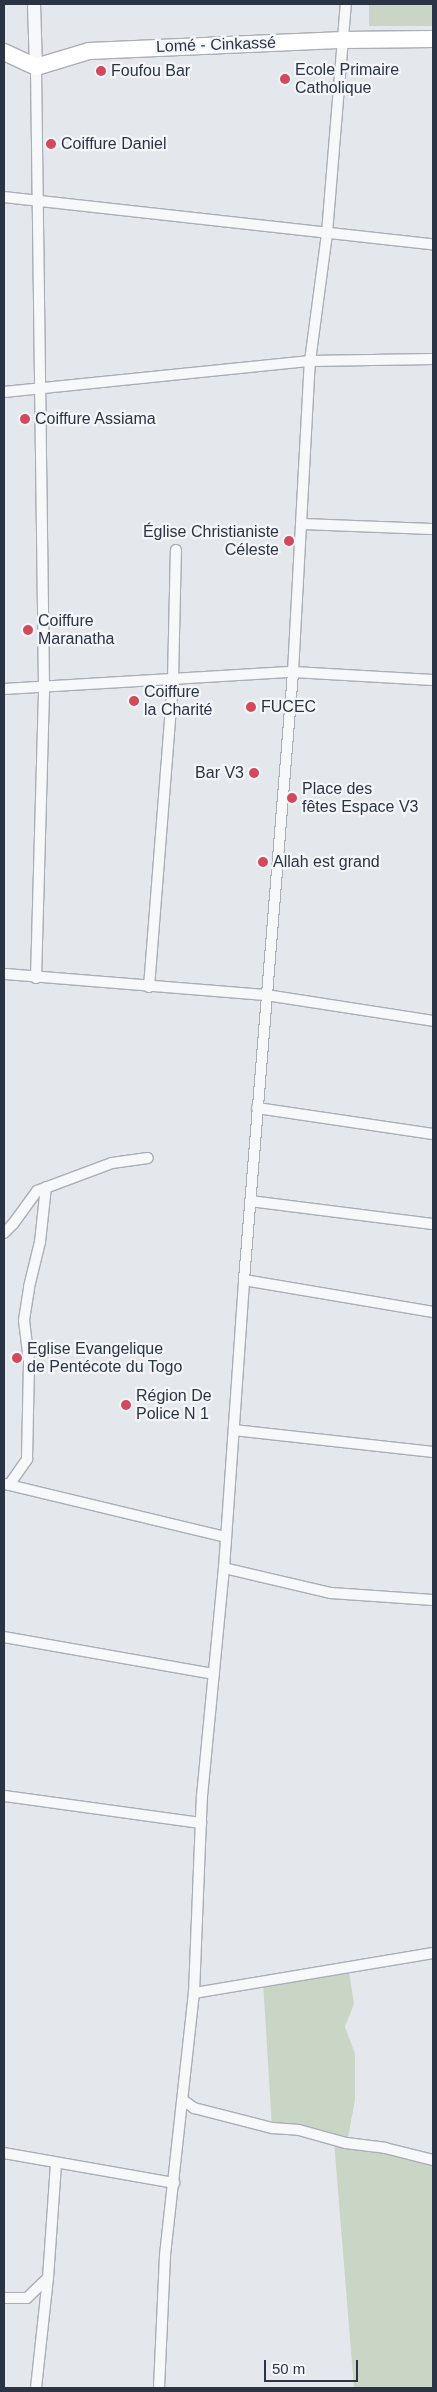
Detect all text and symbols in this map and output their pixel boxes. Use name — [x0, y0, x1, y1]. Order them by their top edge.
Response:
street label: Lomé - Cinkassé — [156, 33, 276, 57]
place label: Ecole Primaire Catholique — [295, 60, 399, 98]
place label: Foufou Bar — [111, 61, 190, 81]
marker: Foufou Bar — [95, 65, 107, 77]
marker: Ecole Primaire Catholique — [279, 73, 291, 85]
place label: Coiffure Daniel — [61, 134, 167, 154]
marker: Coiffure Daniel — [45, 138, 57, 150]
place label: Coiffure Assiama — [35, 409, 157, 429]
marker: Coiffure Assiama — [19, 413, 31, 425]
place label: Église Christianiste Céleste — [143, 522, 279, 560]
marker: Église Christianiste Céleste — [283, 535, 295, 547]
place label: Coiffure Maranatha — [38, 611, 114, 649]
marker: Coiffure Maranatha — [22, 624, 34, 636]
place label: Coiffure la Charité — [144, 682, 212, 720]
marker: Coiffure la Charité — [128, 695, 140, 707]
place label: FUCEC — [261, 697, 316, 717]
marker: FUCEC — [245, 701, 257, 713]
place label: Bar V3 — [195, 763, 244, 783]
marker: Bar V3 — [248, 767, 260, 779]
place label: Place des fêtes Espace V3 — [302, 779, 419, 817]
marker: Place des fêtes Espace V3 — [286, 792, 298, 804]
place label: Allah est grand — [273, 852, 380, 872]
marker: Allah est grand — [257, 856, 269, 868]
place label: Eglise Evangelique de Pentécote du Togo — [27, 1339, 183, 1377]
marker: Eglise Evangelique de Pentécote du Togo — [11, 1352, 23, 1364]
place label: Région De Police N 1 — [136, 1386, 212, 1424]
marker: Région De Police N 1 — [120, 1399, 132, 1411]
scale bar — [267, 2350, 361, 2382]
text: 50 m — [272, 2360, 305, 2377]

